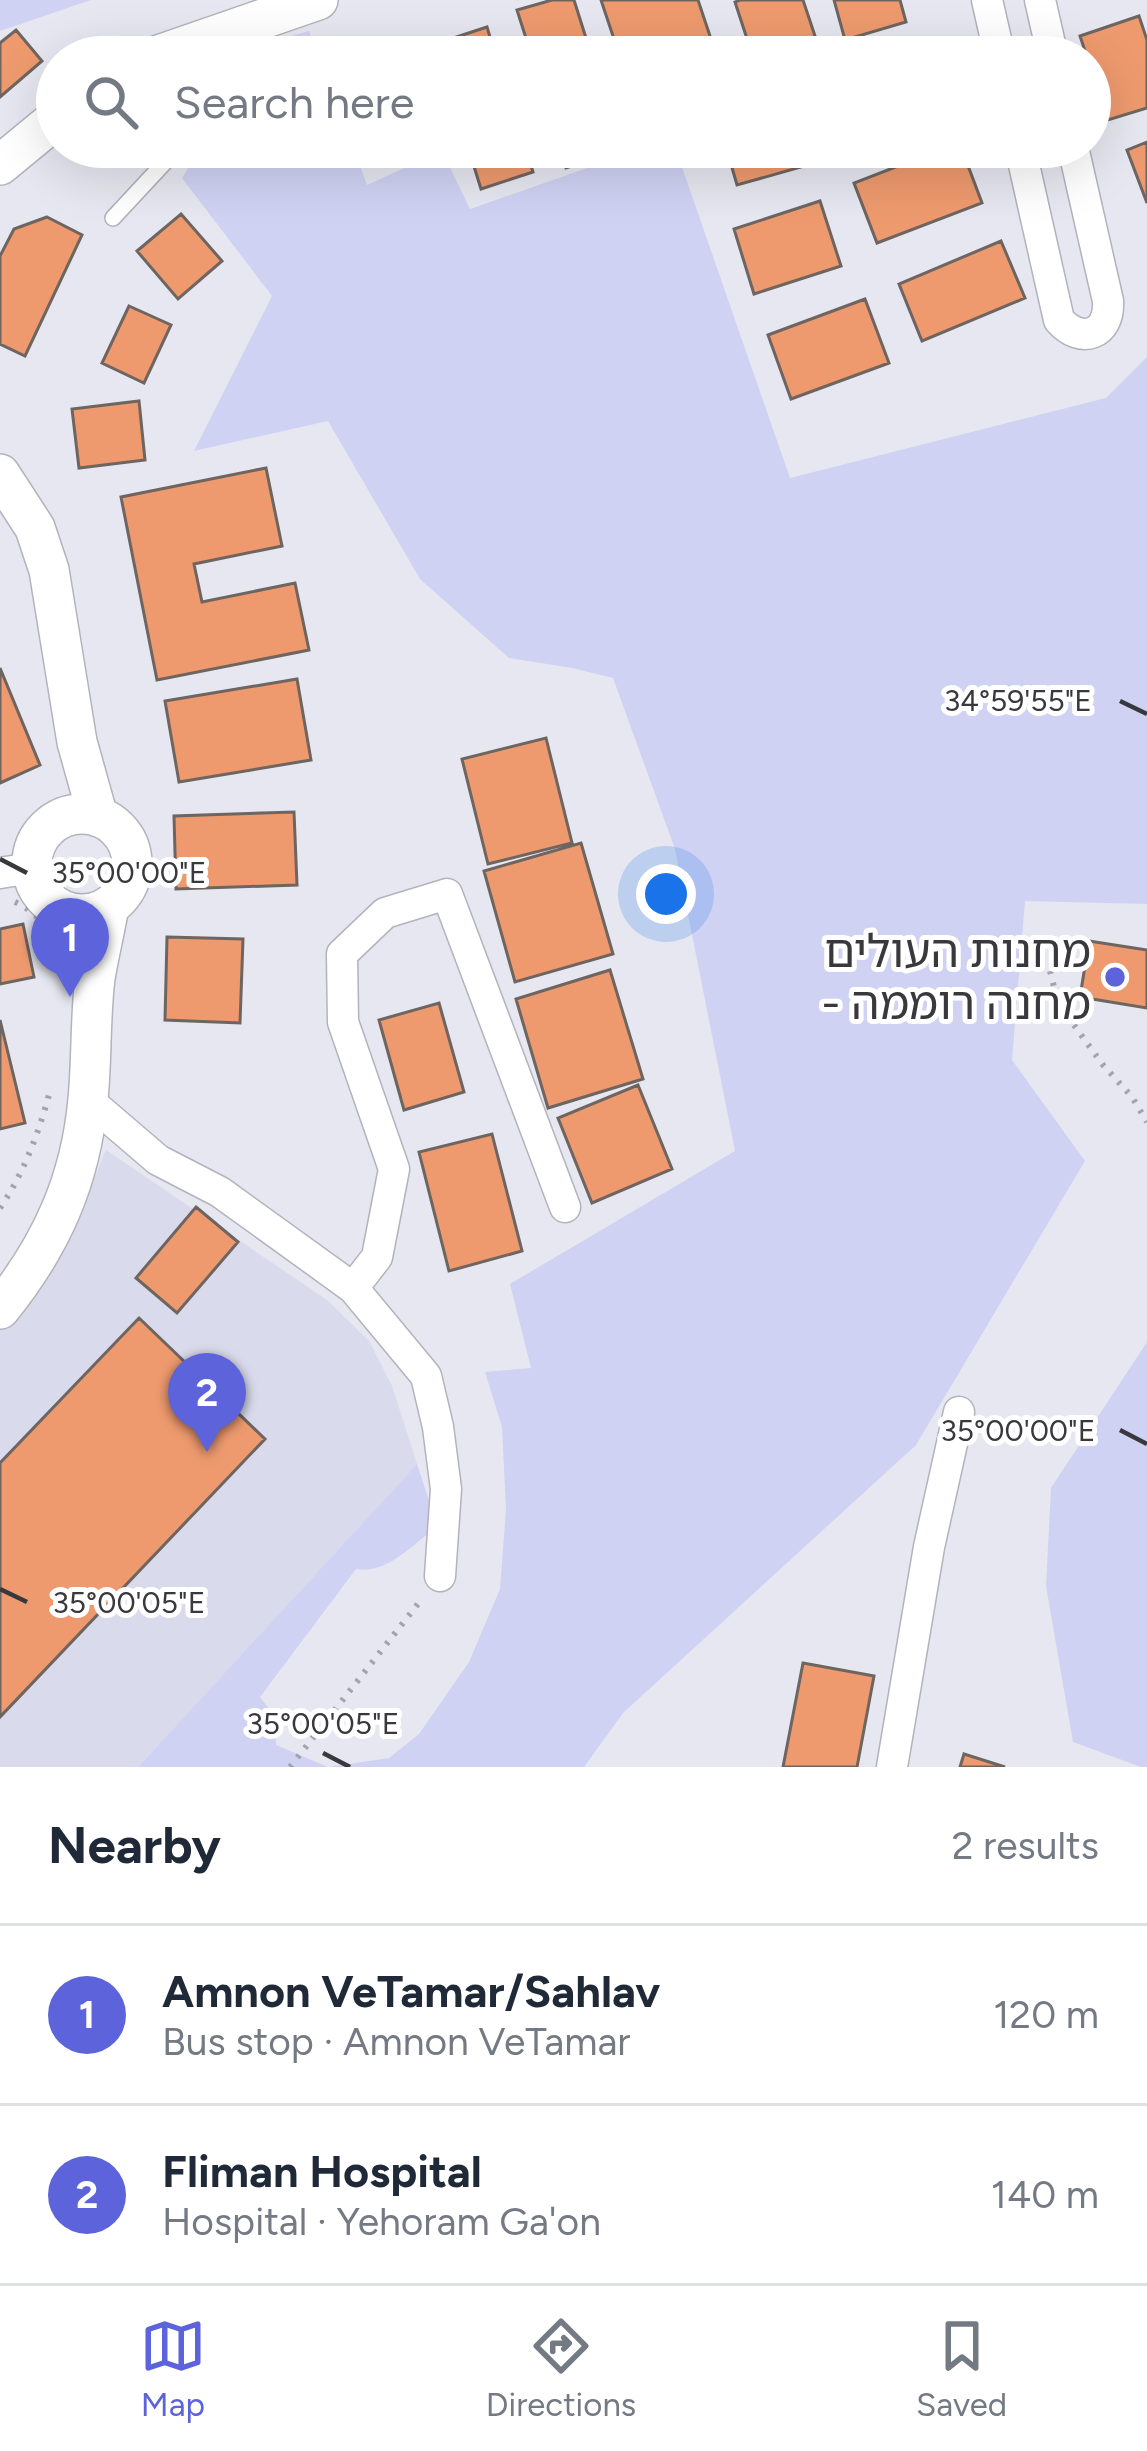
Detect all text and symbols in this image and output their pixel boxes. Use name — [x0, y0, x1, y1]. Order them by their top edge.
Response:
search box — [36, 36, 1111, 168]
icon: search — [78, 69, 144, 135]
text: Search here — [174, 75, 414, 129]
text: 34°59'55"E — [944, 682, 1092, 719]
text: 35°00'00"E — [52, 854, 206, 891]
your location — [636, 864, 696, 924]
pin: 1 — [31, 898, 109, 997]
place label: מחנות העולים - מחנה רוממה — [821, 924, 1091, 1030]
marker: מחנות העולים - מחנה רוממה — [1102, 964, 1128, 990]
pin: 2 — [168, 1353, 246, 1452]
text: 35°00'00"E — [941, 1412, 1095, 1449]
text: 35°00'05"E — [53, 1584, 205, 1621]
text: 35°00'05"E — [247, 1705, 399, 1742]
text: Nearby — [48, 1815, 221, 1876]
text: 2 results — [952, 1822, 1099, 1869]
text: Amnon VeTamar/Sahlav — [162, 1964, 660, 2018]
text: 1 — [79, 1991, 95, 2038]
text: 120 m — [993, 1991, 1099, 2038]
text: Bus stop · Amnon VeTamar — [162, 2018, 630, 2065]
text: Fliman Hospital — [162, 2144, 482, 2198]
text: 2 — [76, 2171, 98, 2218]
text: 140 m — [991, 2171, 1099, 2218]
text: Hospital · Yehoram Ga'on — [162, 2198, 601, 2245]
tab: Map — [140, 2313, 206, 2424]
tab: Directions — [486, 2313, 636, 2424]
tab: Saved — [916, 2313, 1007, 2424]

